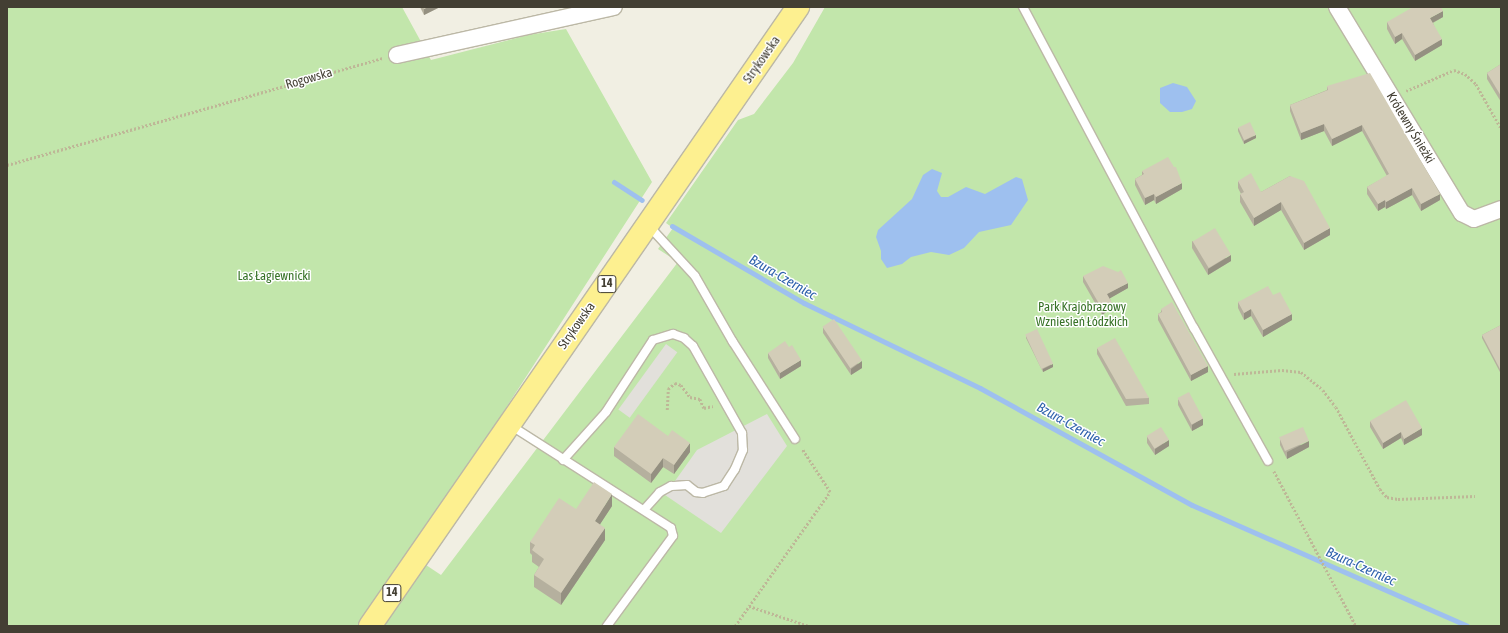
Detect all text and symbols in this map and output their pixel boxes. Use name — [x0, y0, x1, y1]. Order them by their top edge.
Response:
street label: Strykowska — [740, 33, 784, 87]
street label: Rogowska — [284, 65, 334, 93]
street label: Królewny Śnieżki — [1383, 90, 1437, 166]
water label: Bzura-Czerniec — [746, 251, 820, 303]
park label: Las Łagiewnicki — [237, 268, 311, 284]
road number: 14 — [597, 274, 617, 294]
street label: Strykowska — [555, 299, 599, 353]
park label: Park Krajobrazowy Wzniesień Łódzkich — [1036, 300, 1128, 331]
water label: Bzura-Czerniec — [1034, 398, 1108, 450]
water label: Bzura-Czerniec — [1323, 543, 1399, 589]
road number: 14 — [382, 583, 402, 603]

